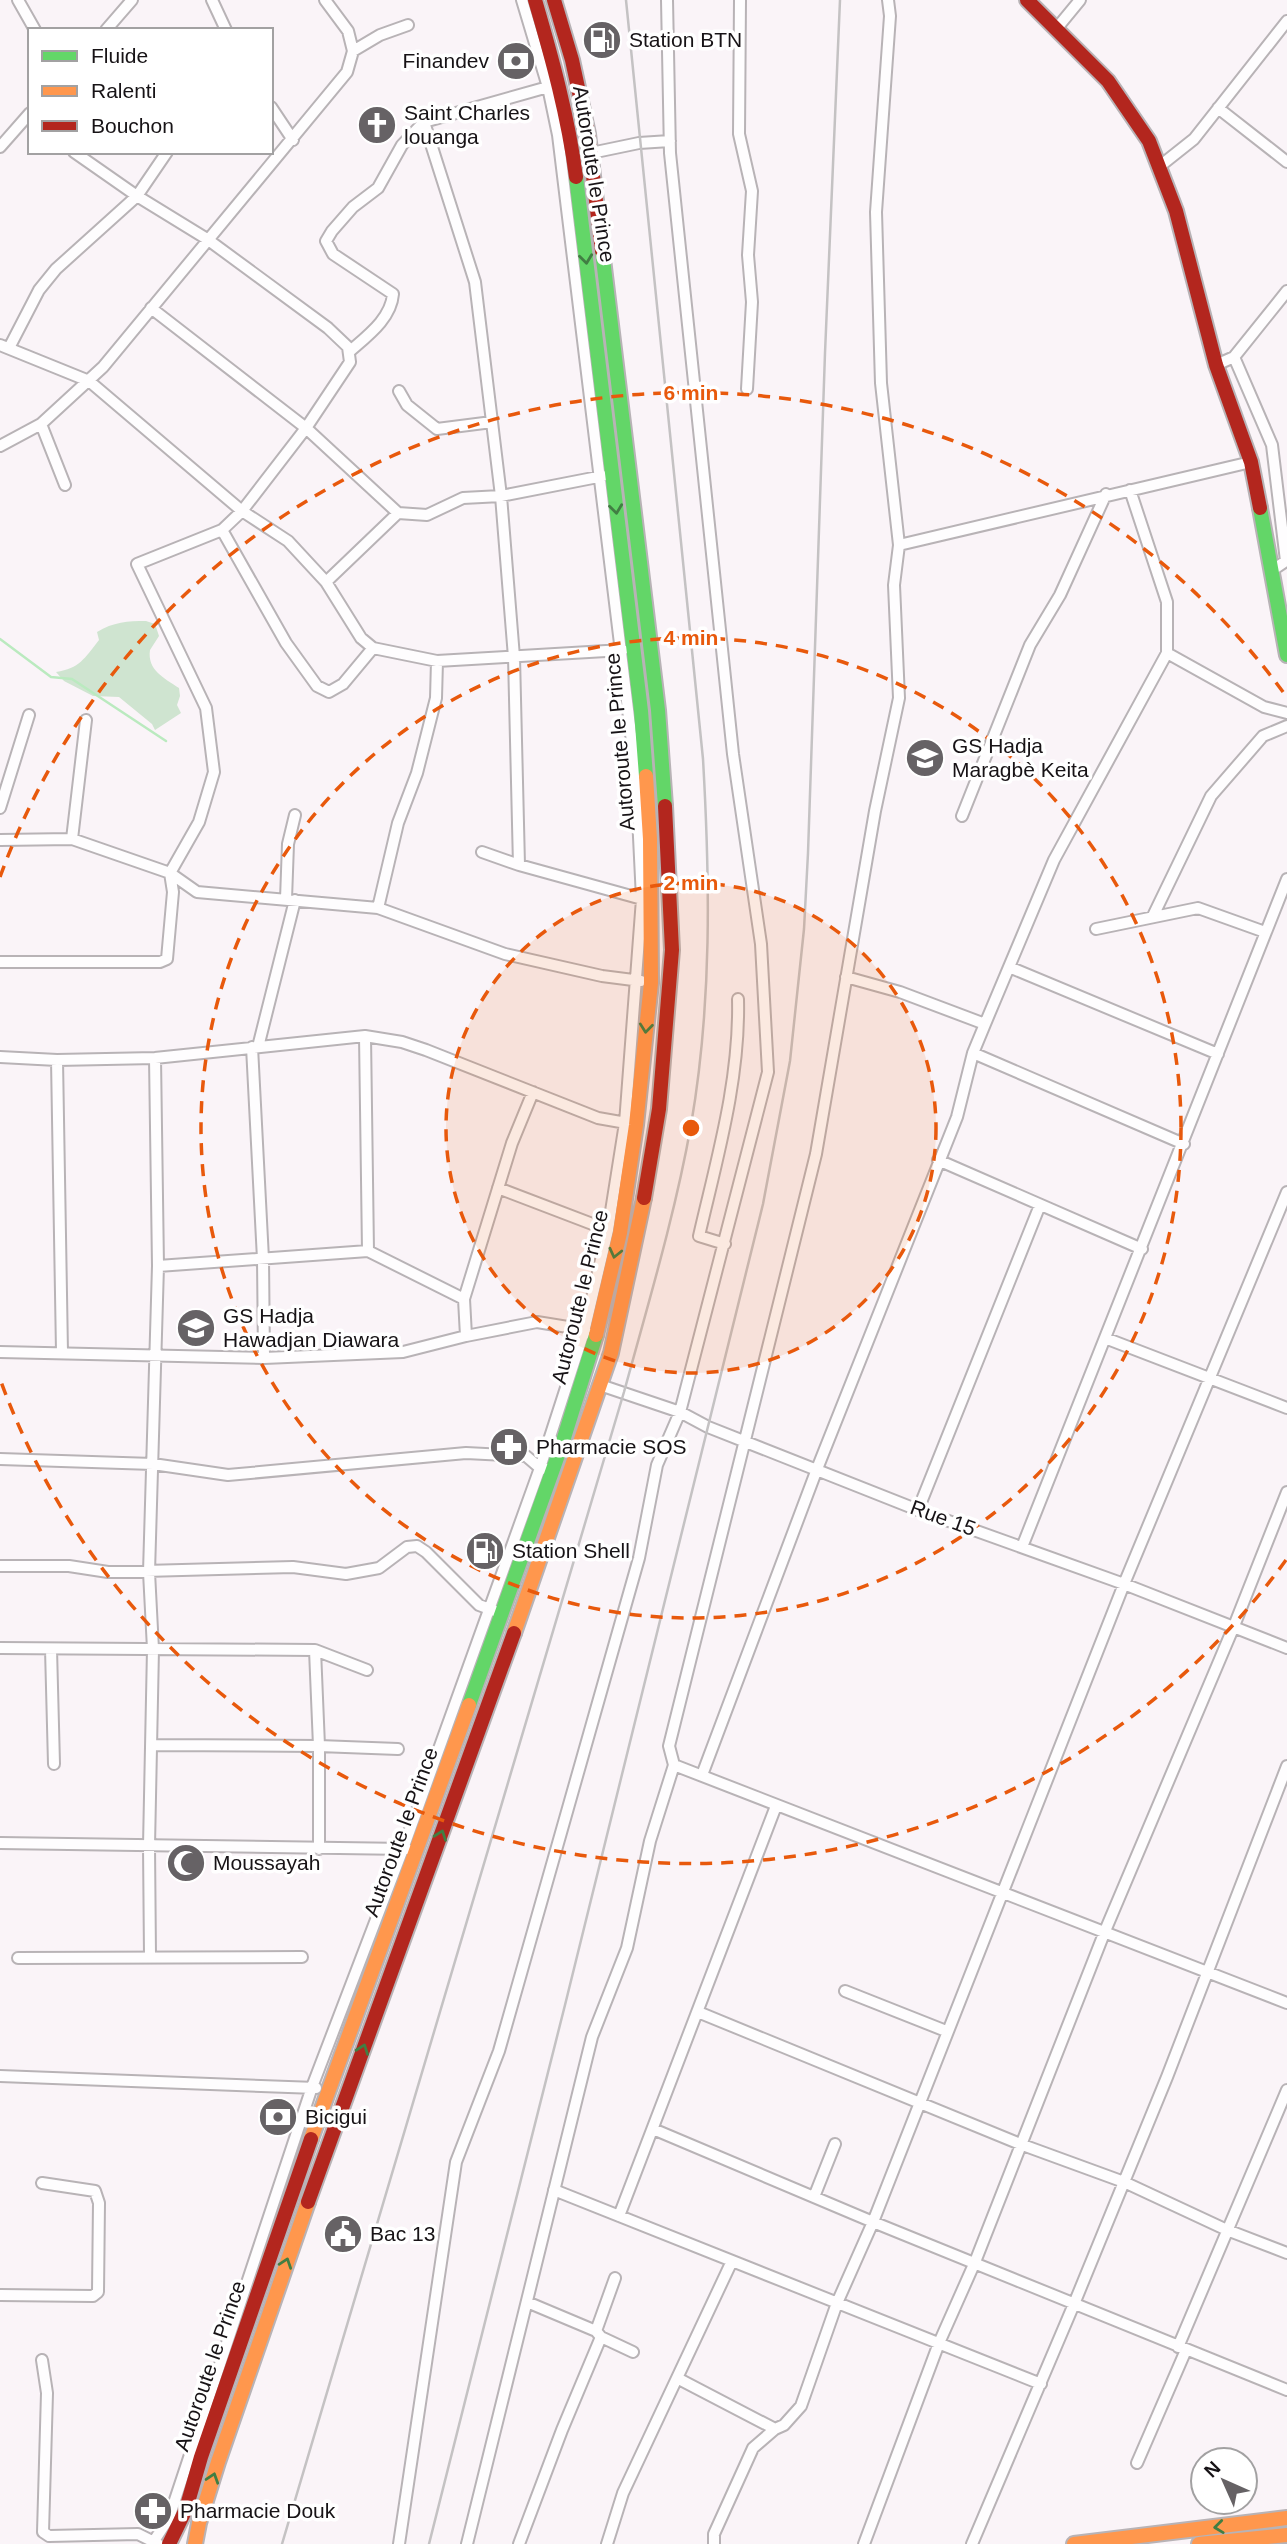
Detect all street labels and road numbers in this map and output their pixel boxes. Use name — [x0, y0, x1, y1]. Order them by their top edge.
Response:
street label: Autoroute le Prince — [569, 84, 620, 264]
street label: Autoroute le Prince — [600, 652, 639, 832]
street label: Autoroute le Prince — [547, 1207, 612, 1386]
street label: Rue 15 — [907, 1495, 979, 1540]
street label: Autoroute le Prince — [359, 1744, 442, 1920]
street label: Autoroute le Prince — [170, 2278, 249, 2454]

